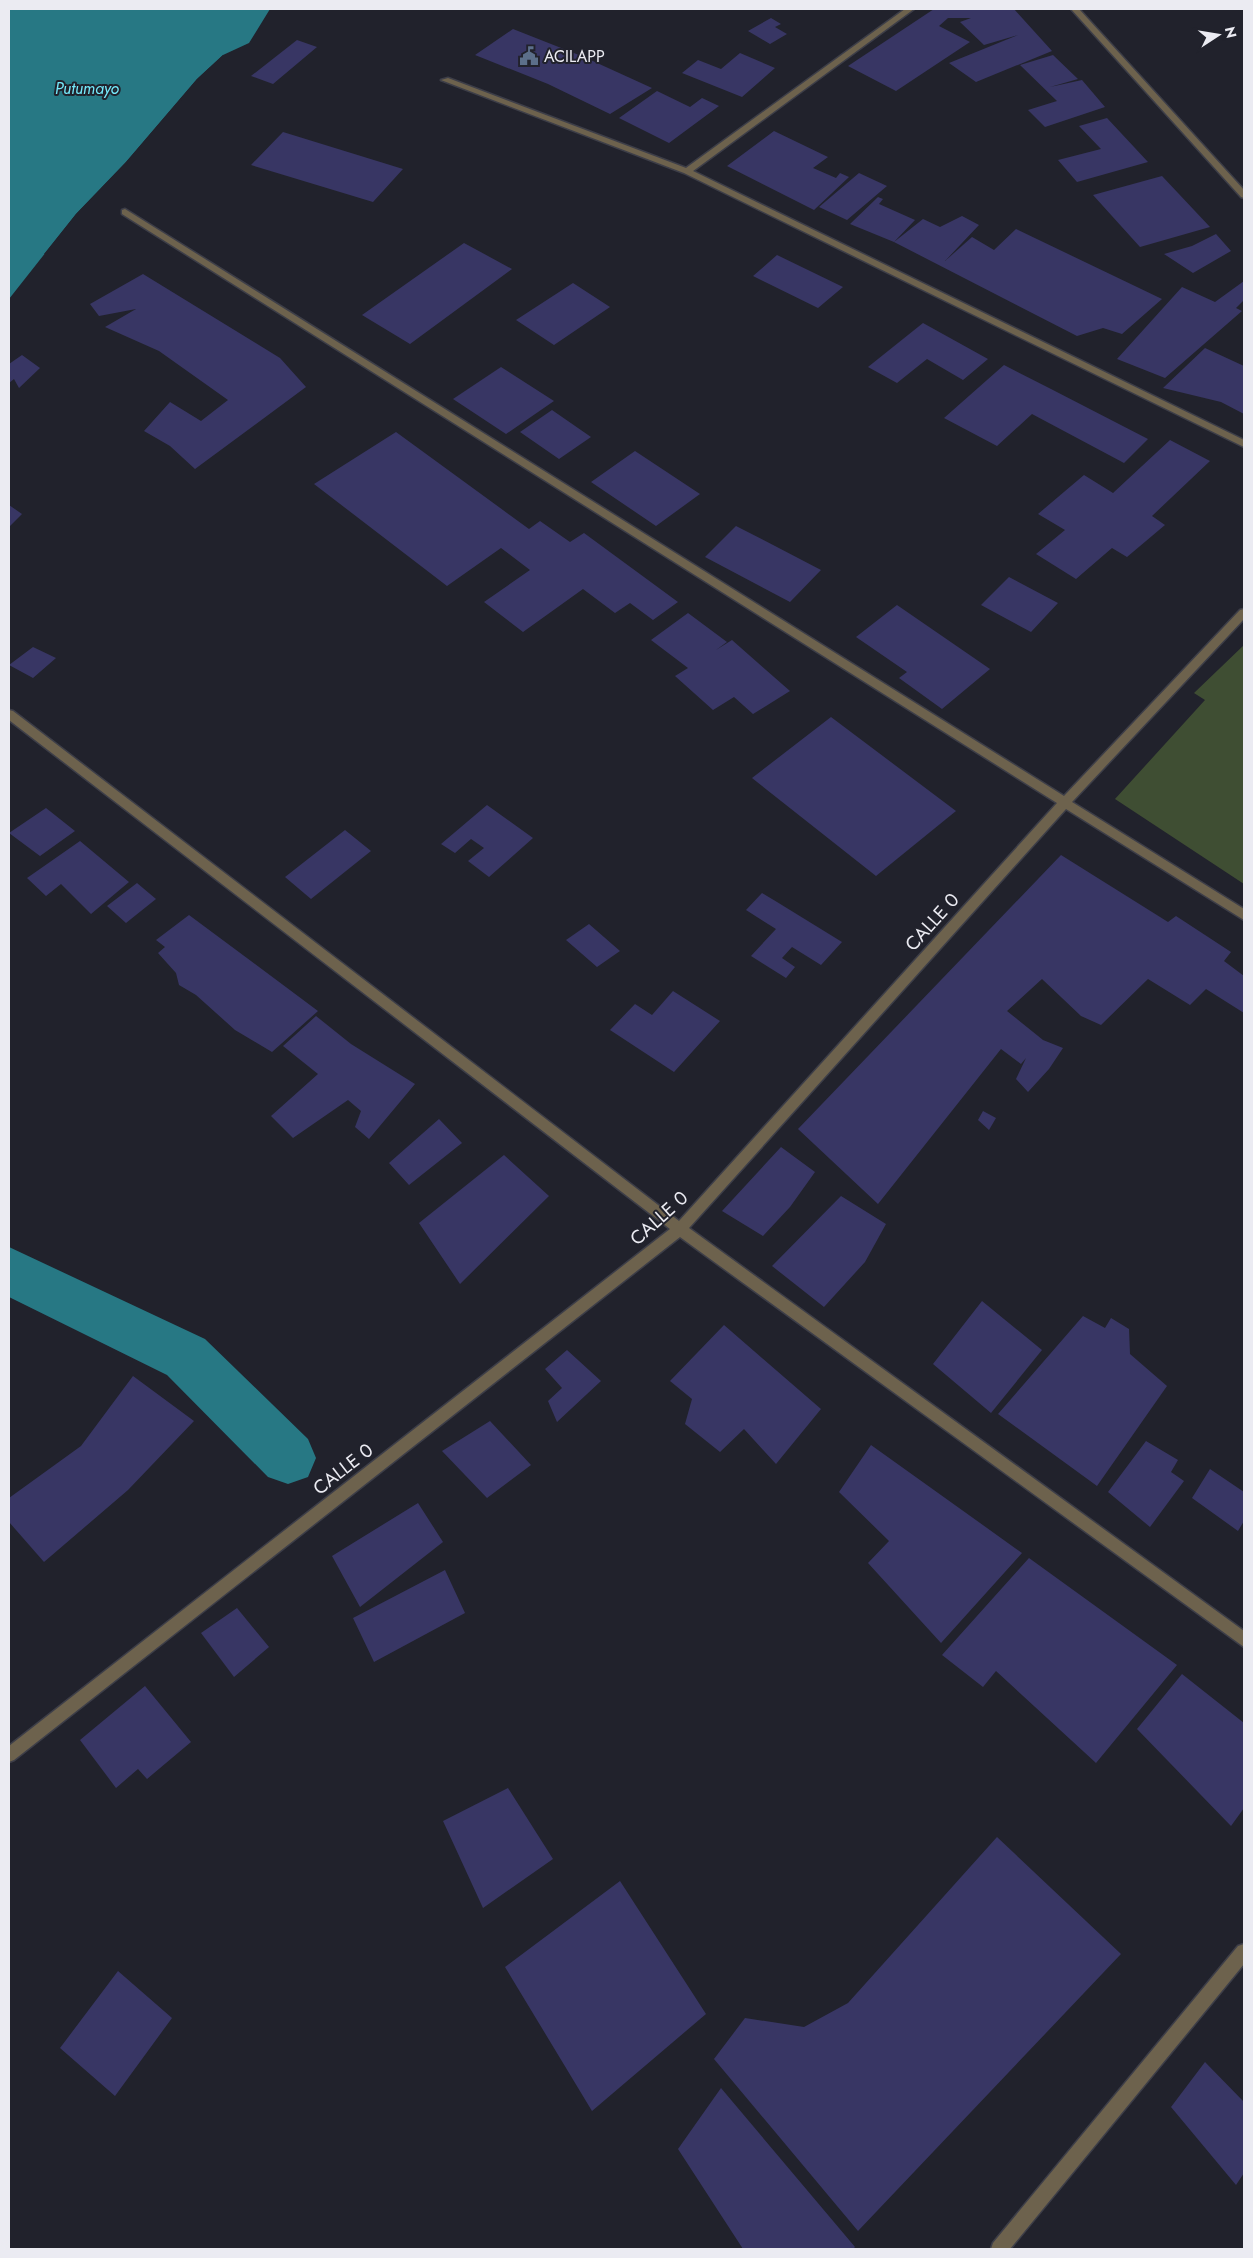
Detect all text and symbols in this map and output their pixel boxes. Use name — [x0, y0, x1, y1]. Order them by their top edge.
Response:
north arrow — [1193, 10, 1243, 60]
text: N — [1220, 25, 1242, 40]
public building icon: ACILAPP — [518, 45, 540, 67]
place label: ACILAPP — [544, 45, 605, 68]
water label: Putumayo — [55, 77, 120, 100]
street label: CALLE 0 — [899, 887, 965, 957]
street label: CALLE 0 — [624, 1185, 694, 1251]
street label: CALLE 0 — [307, 1437, 379, 1501]

